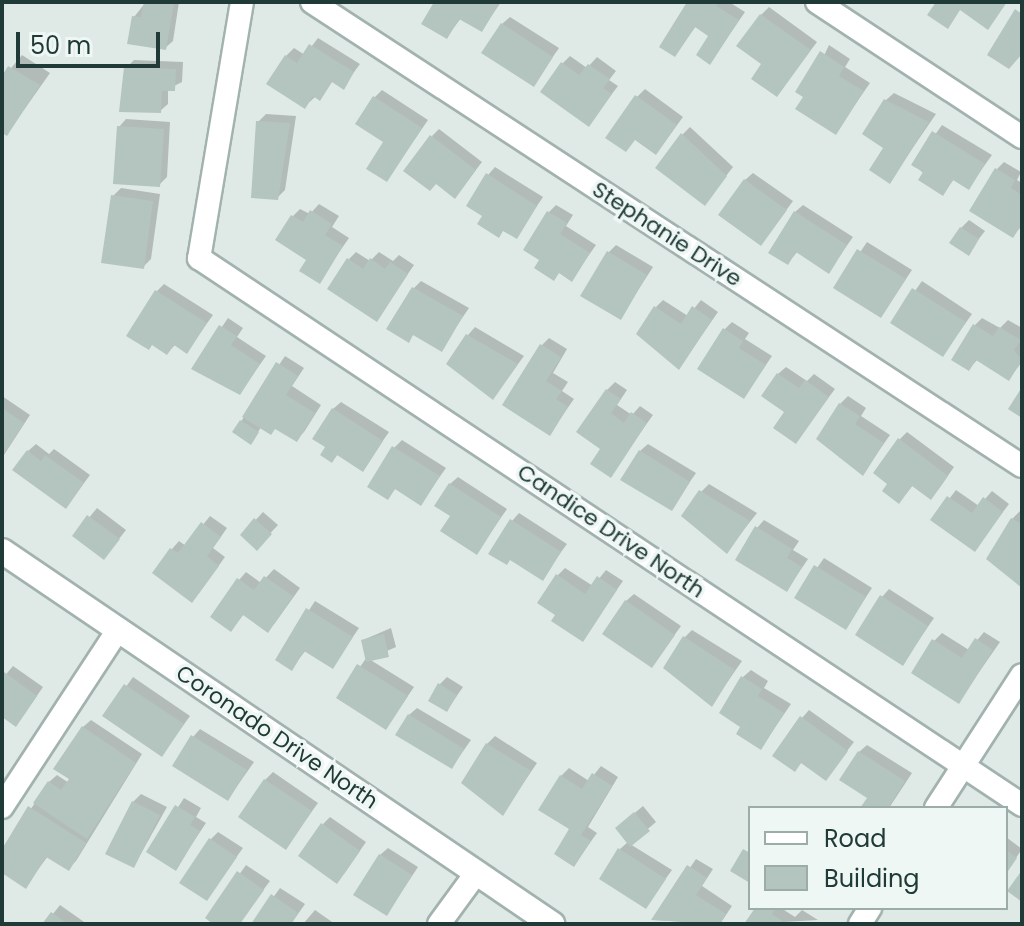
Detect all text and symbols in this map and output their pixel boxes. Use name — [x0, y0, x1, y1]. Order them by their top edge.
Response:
scale bar — [20, 16, 164, 66]
text: 50 m — [30, 29, 91, 62]
street label: Stephanie Drive — [587, 176, 747, 292]
street label: Candice Drive North — [512, 459, 710, 603]
street label: Coronado Drive North — [171, 660, 383, 814]
legend — [748, 806, 1008, 910]
text: Road — [824, 822, 886, 855]
text: Building — [824, 862, 920, 895]

